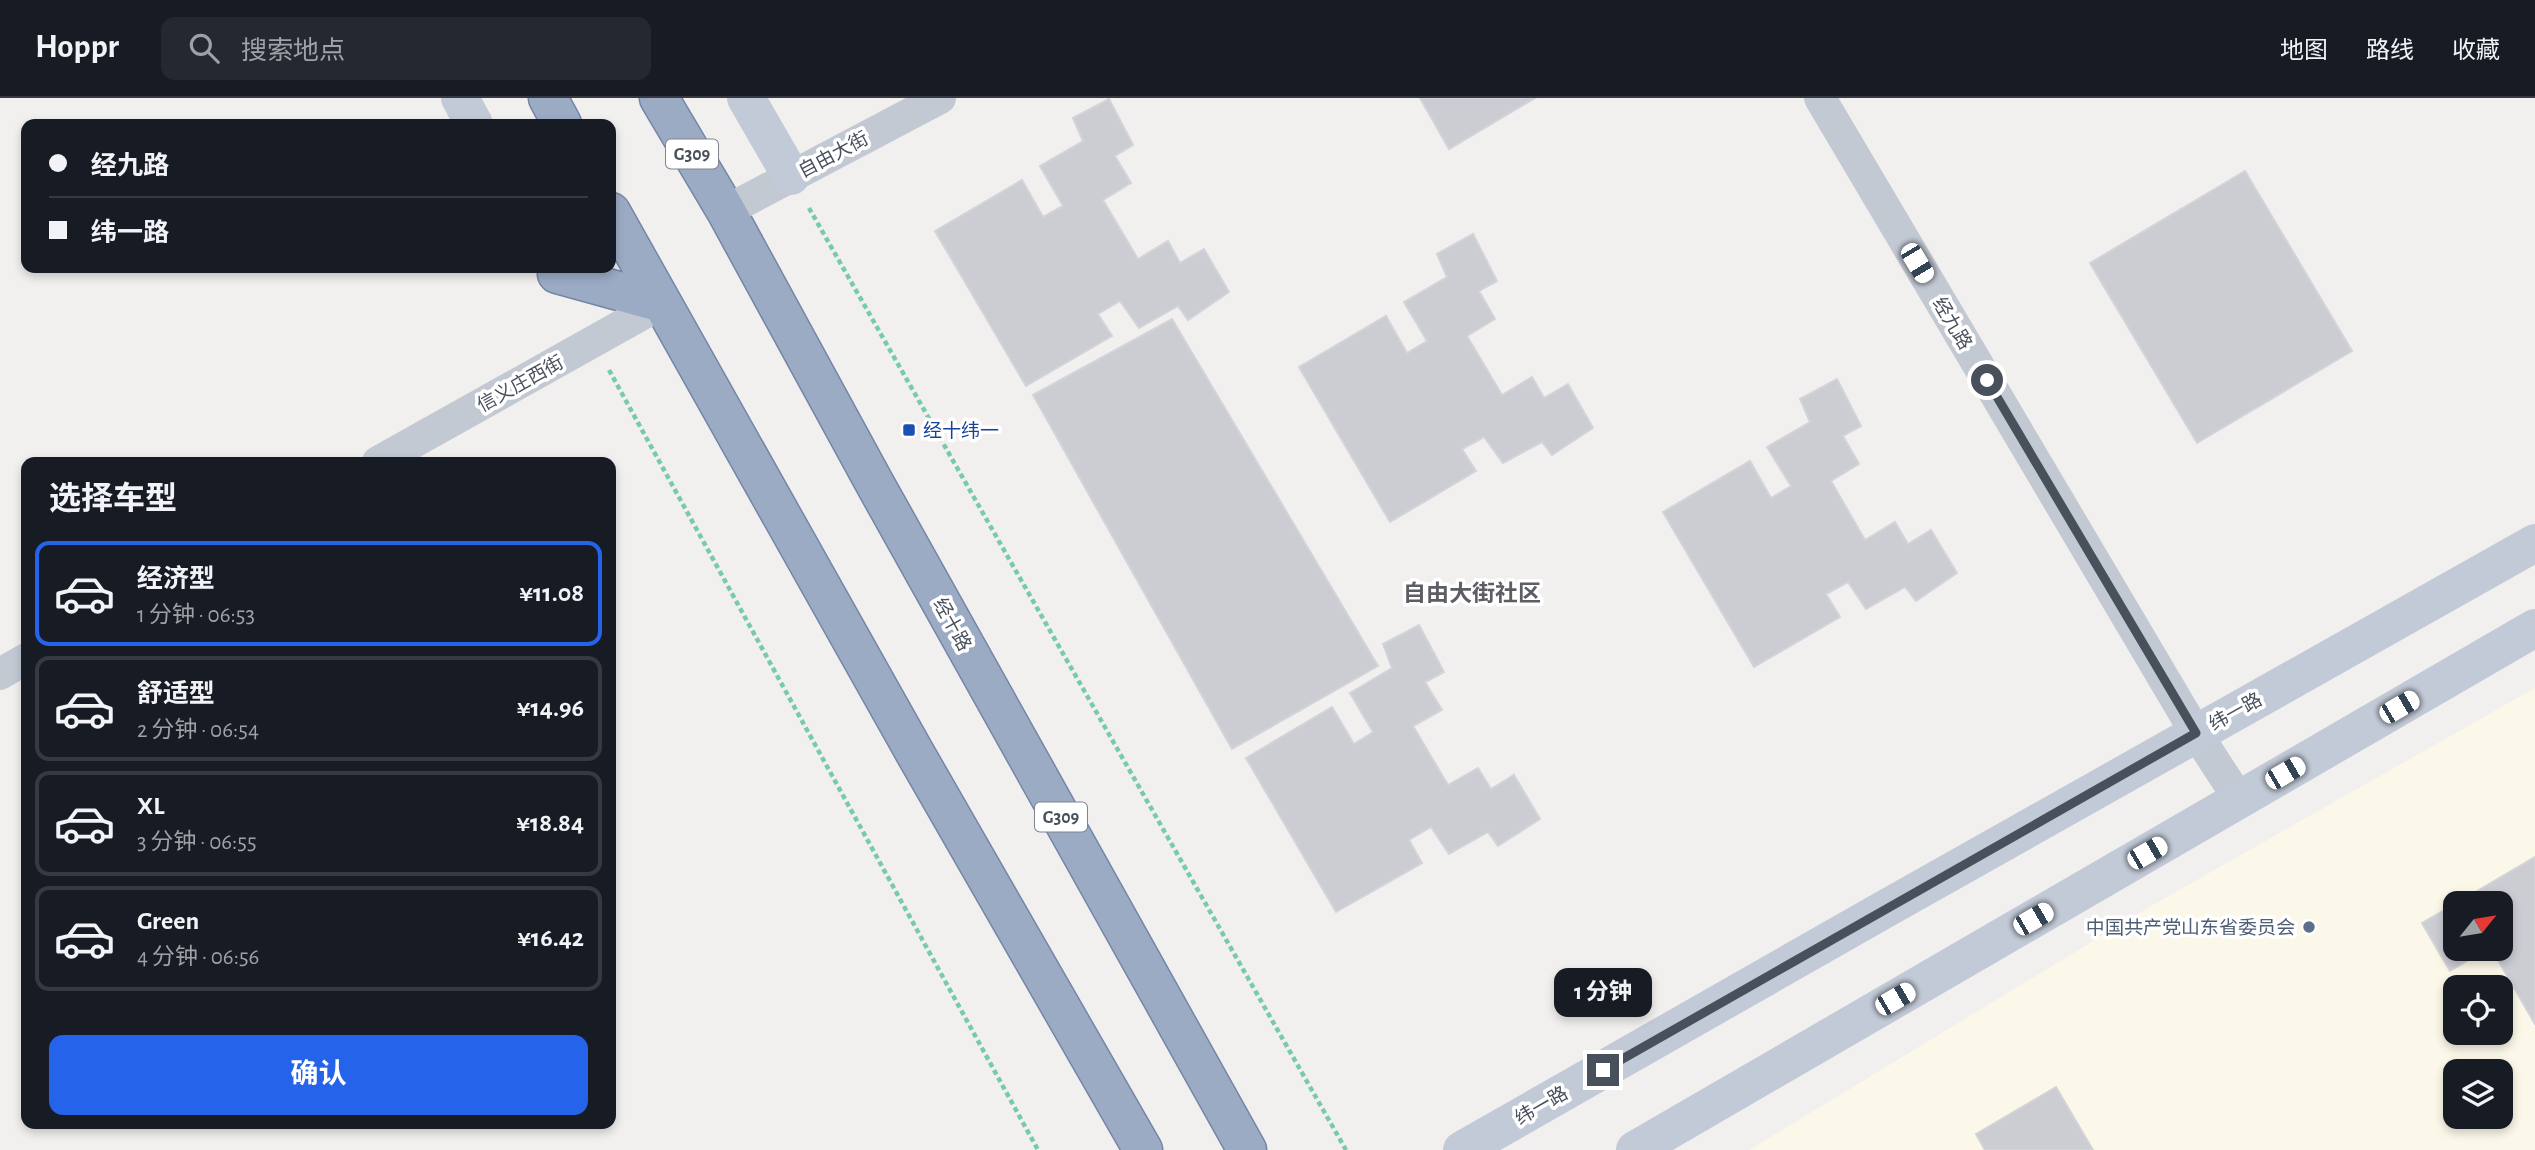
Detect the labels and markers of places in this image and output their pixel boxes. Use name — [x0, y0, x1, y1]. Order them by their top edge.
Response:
place label: 经十纬一 — [923, 420, 999, 441]
marker: 经十纬一 — [901, 422, 917, 438]
place label: 中国共产党山东省委员会 — [2086, 917, 2295, 938]
marker: 中国共产党山东省委员会 — [2301, 919, 2317, 935]

